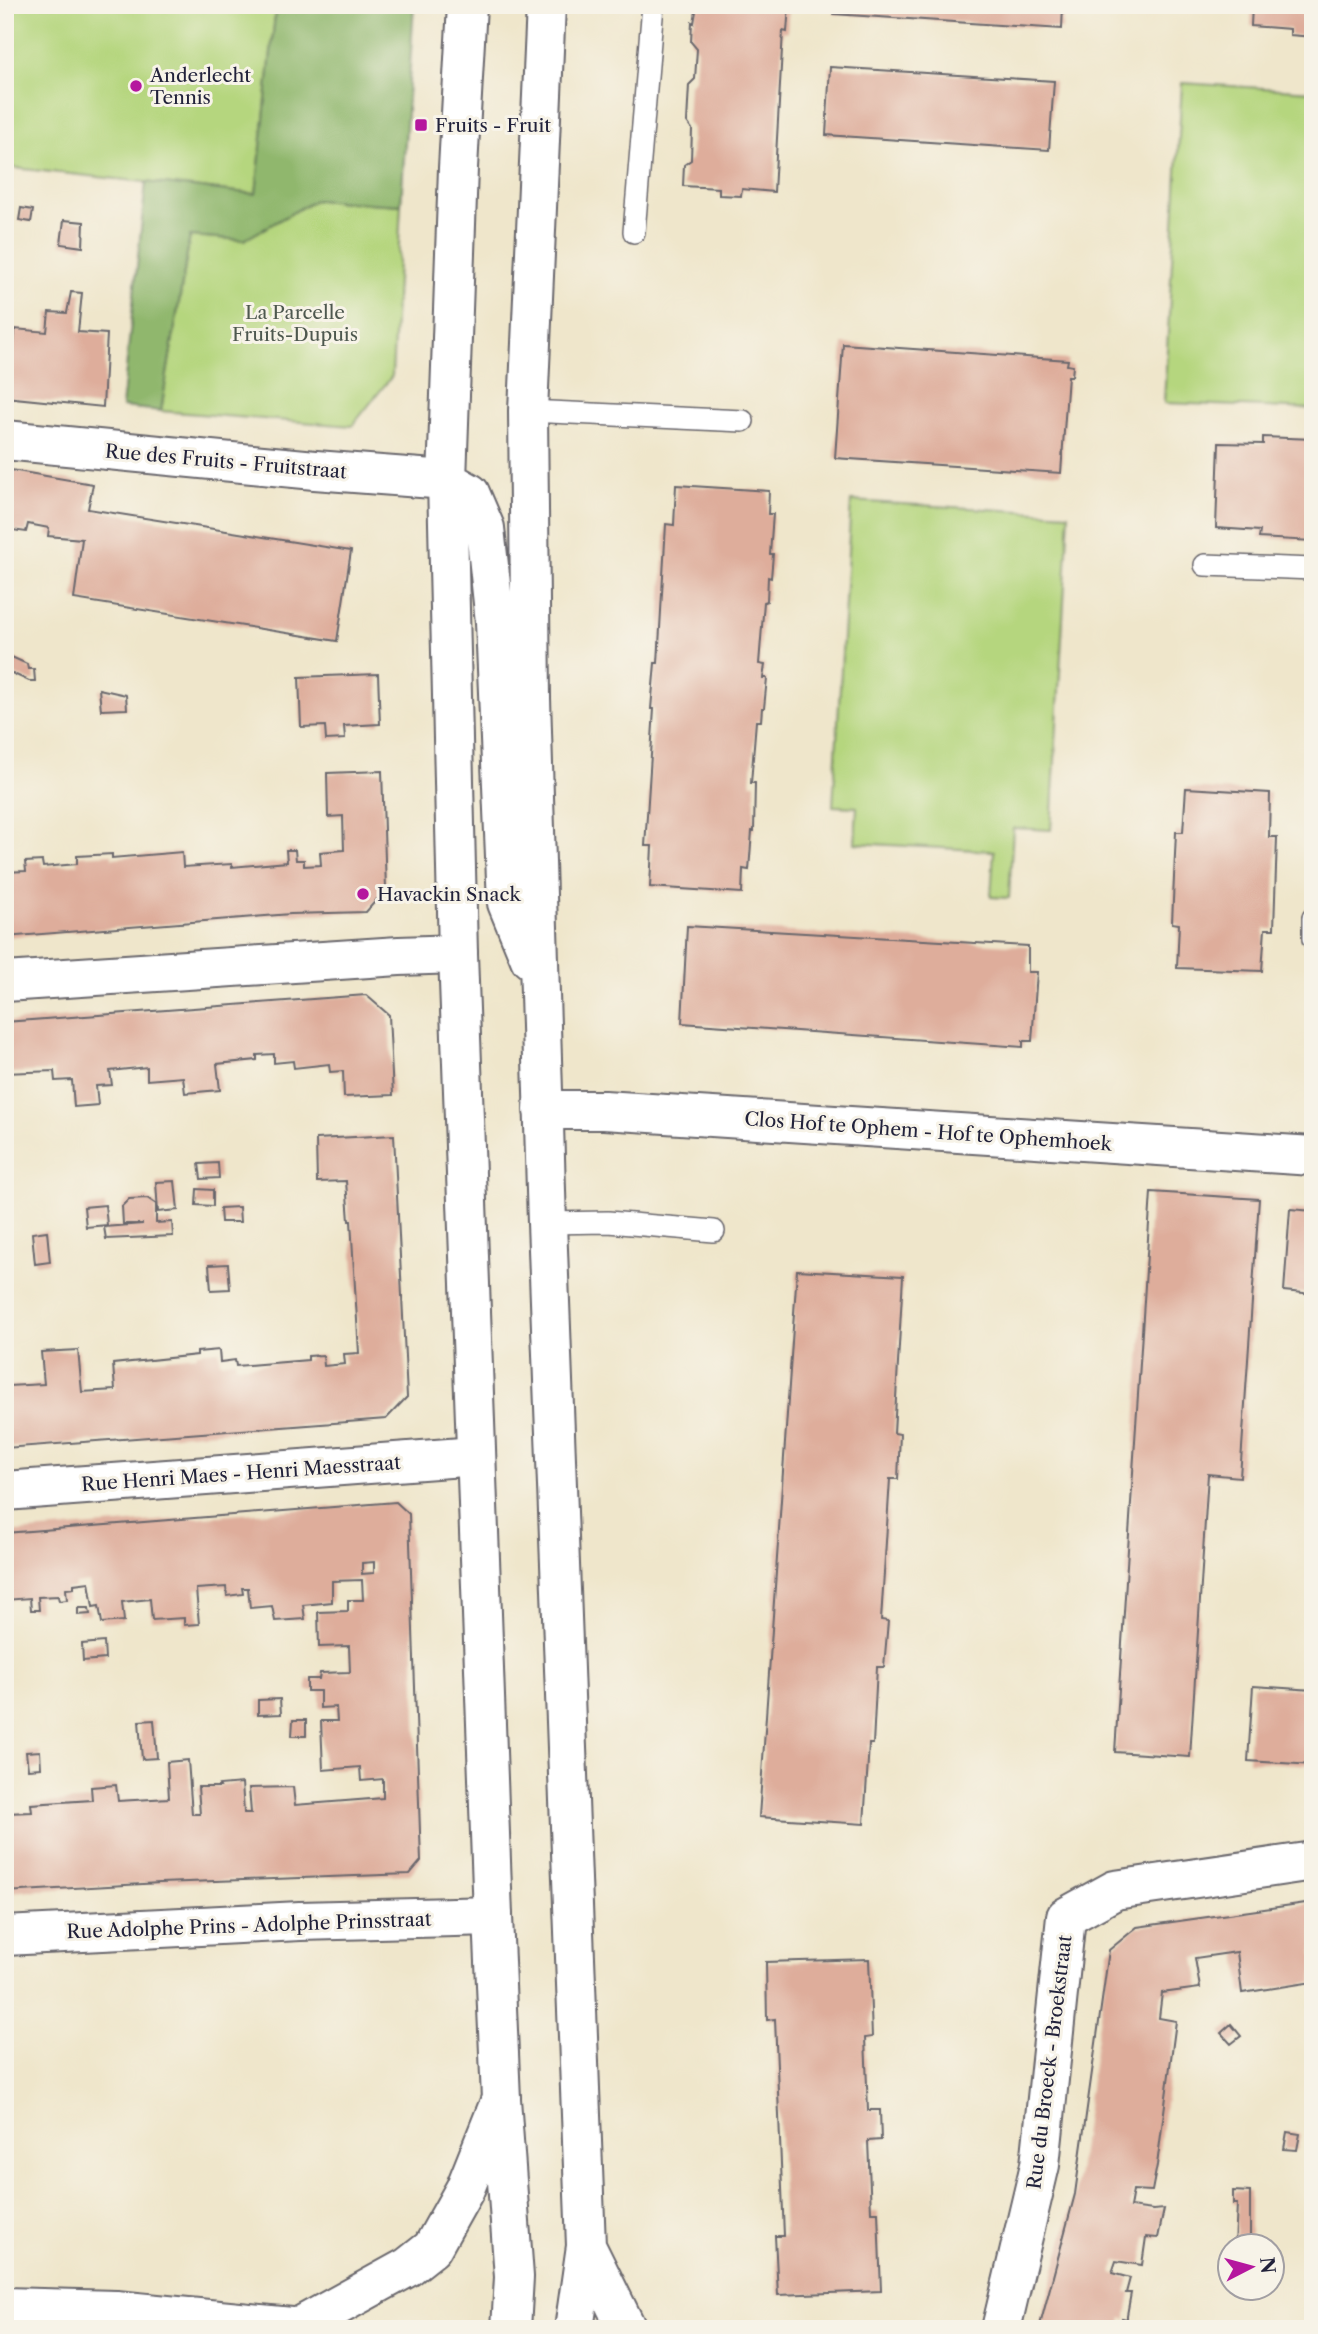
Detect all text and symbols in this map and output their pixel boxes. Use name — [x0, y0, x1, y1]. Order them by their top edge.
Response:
place label: Anderlecht Tennis — [149, 64, 251, 109]
marker: Anderlecht Tennis — [128, 78, 144, 94]
place label: Fruits - Fruit — [435, 114, 551, 137]
marker: Fruits - Fruit — [413, 117, 429, 133]
park label: La Parcelle Fruits-Dupuis — [232, 301, 358, 346]
street label: Rue des Fruits - Fruitstraat — [104, 439, 348, 484]
place label: Havackin Snack — [377, 883, 521, 906]
marker: Havackin Snack — [355, 886, 371, 902]
street label: Clos Hof te Ophem - Hof te Ophemhoek — [744, 1107, 1113, 1156]
street label: Rue Henri Maes - Henri Maesstraat — [81, 1451, 402, 1496]
street label: Rue Adolphe Prins - Adolphe Prinsstraat — [66, 1908, 432, 1943]
street label: Rue du Broeck - Broekstraat — [1022, 1933, 1077, 2191]
north arrow — [1216, 2232, 1286, 2302]
text: N — [1255, 2256, 1280, 2275]

